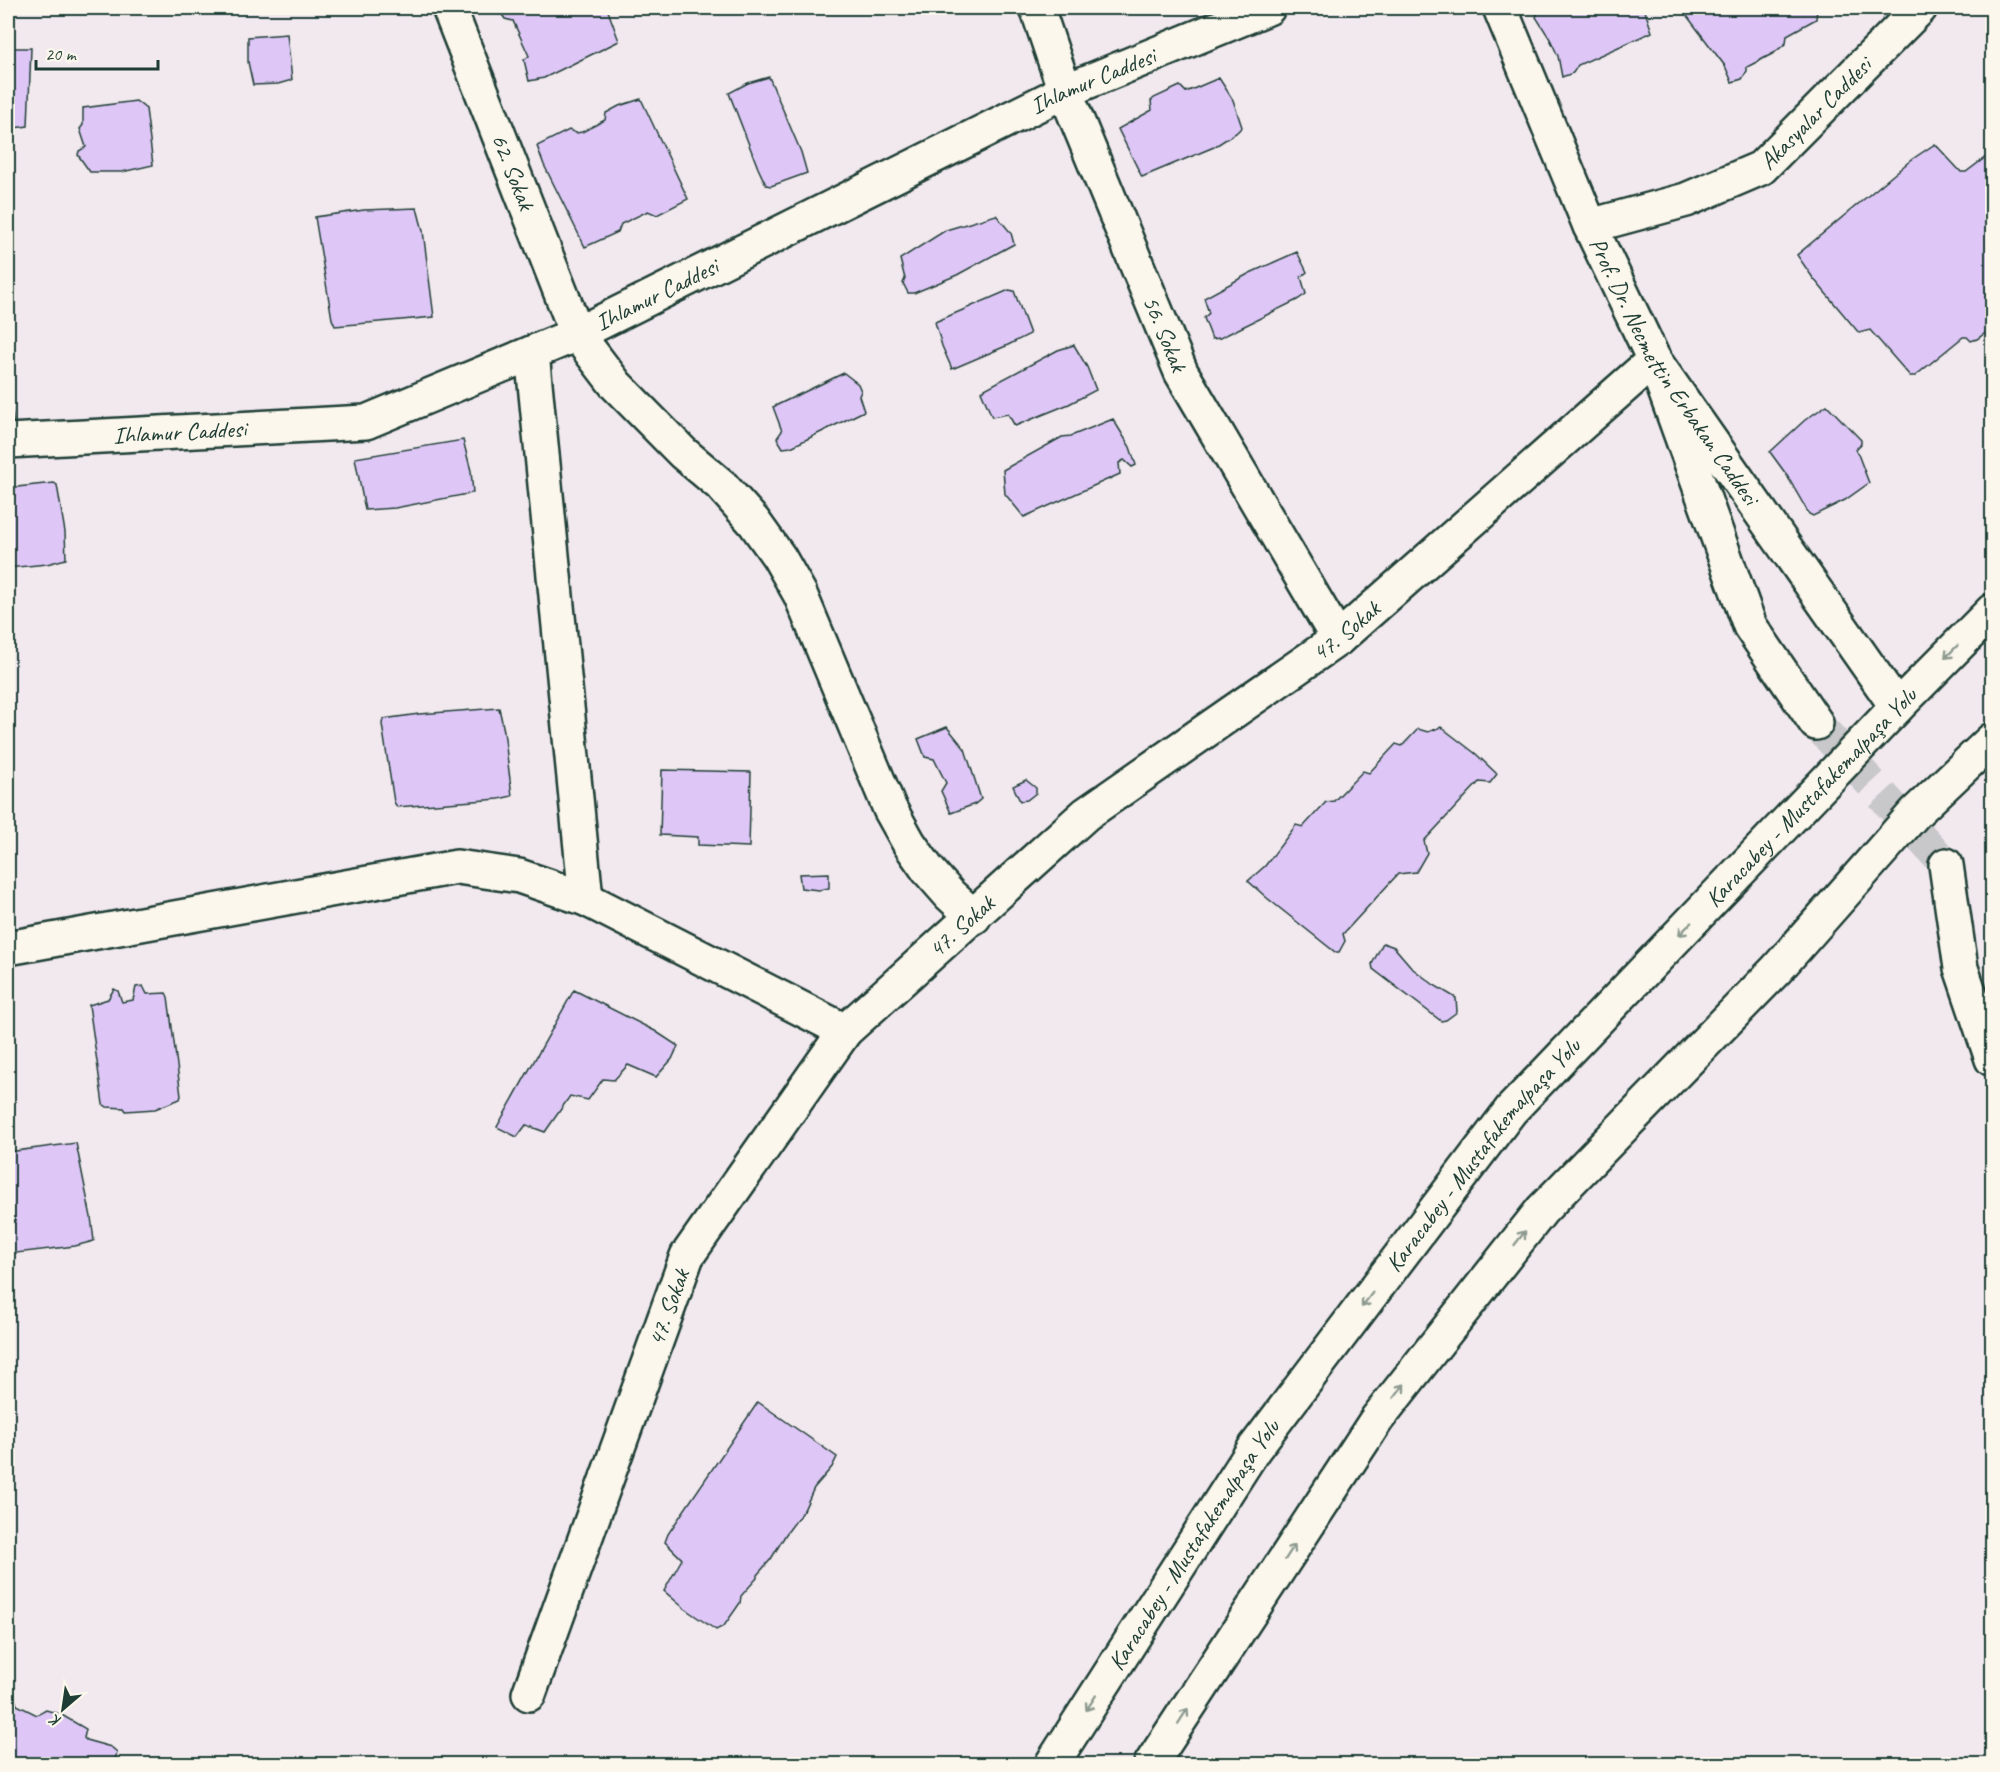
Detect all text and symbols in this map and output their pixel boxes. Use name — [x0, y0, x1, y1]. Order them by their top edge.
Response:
scale bar — [36, 33, 158, 71]
street label: Ihlamur Caddesi — [1025, 40, 1162, 121]
text: 20 m — [45, 43, 78, 65]
street label: Akasyalar Caddesi — [1753, 48, 1880, 176]
street label: 62. Sokak — [485, 129, 543, 216]
street label: Prof. Dr. Necmettin Erbakan Caddesi — [1583, 233, 1767, 513]
street label: Ihlamur Caddesi — [590, 250, 725, 338]
street label: 56. Sokak — [1136, 291, 1195, 378]
street label: Ihlamur Caddesi — [112, 413, 250, 450]
street label: 47. Sokak — [1306, 593, 1388, 667]
one-way arrow — [1944, 645, 1959, 660]
street label: Karacabey - Mustafakemalpaşa Yolu — [1699, 679, 1925, 913]
street label: 47. Sokak — [922, 887, 1002, 964]
one-way arrow — [1677, 921, 1692, 936]
street label: Karacabey - Mustafakemalpaşa Yolu — [1379, 1030, 1588, 1278]
one-way arrow — [1513, 1230, 1526, 1246]
street label: 47. Sokak — [641, 1263, 697, 1350]
one-way arrow — [1361, 1291, 1374, 1307]
one-way arrow — [1393, 1383, 1406, 1399]
street label: Karacabey - Mustafakemalpaşa Yolu — [1101, 1412, 1287, 1676]
one-way arrow — [1284, 1544, 1296, 1561]
north arrow — [33, 1679, 93, 1739]
one-way arrow — [1085, 1694, 1097, 1711]
one-way arrow — [1177, 1707, 1190, 1724]
text: K — [44, 1709, 65, 1732]

